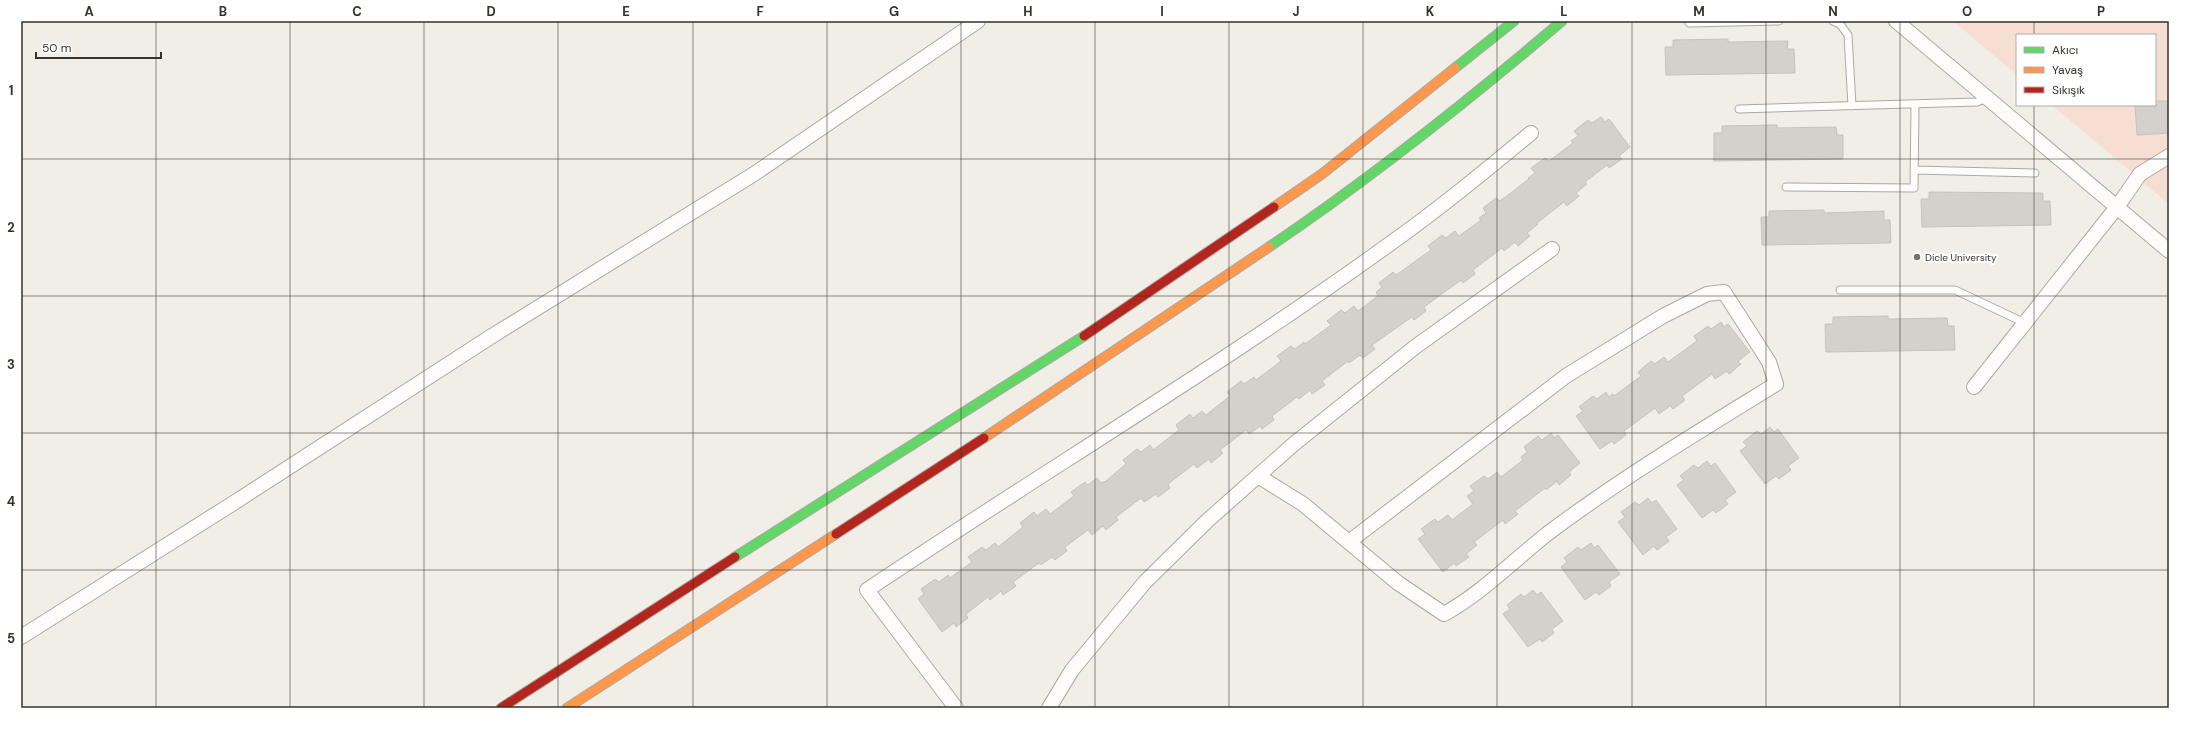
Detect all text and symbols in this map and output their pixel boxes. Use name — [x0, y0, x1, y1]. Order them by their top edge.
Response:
text: A — [84, 3, 94, 20]
text: B — [219, 3, 227, 20]
text: C — [352, 3, 362, 20]
text: D — [486, 3, 496, 20]
text: E — [622, 3, 630, 20]
text: F — [756, 3, 764, 20]
text: G — [889, 3, 899, 20]
text: H — [1023, 3, 1033, 20]
text: I — [1160, 3, 1164, 20]
text: J — [1292, 3, 1300, 20]
text: K — [1426, 3, 1435, 20]
text: L — [1560, 3, 1568, 20]
text: M — [1693, 3, 1705, 20]
text: N — [1828, 3, 1838, 20]
text: O — [1962, 3, 1972, 20]
text: P — [2097, 3, 2105, 20]
scale bar — [36, 34, 161, 60]
legend — [2016, 34, 2156, 106]
text: 50 m — [42, 40, 71, 56]
text: Akıcı — [2052, 42, 2078, 58]
text: Yavaş — [2052, 62, 2083, 78]
text: 1 — [9, 82, 13, 99]
text: Sıkışık — [2052, 82, 2085, 98]
text: 2 — [7, 219, 15, 236]
place label: Dicle University — [1925, 251, 1997, 264]
marker: Dicle University — [1912, 252, 1922, 262]
text: 3 — [7, 356, 15, 373]
text: 4 — [7, 493, 15, 510]
text: 5 — [7, 630, 15, 647]

